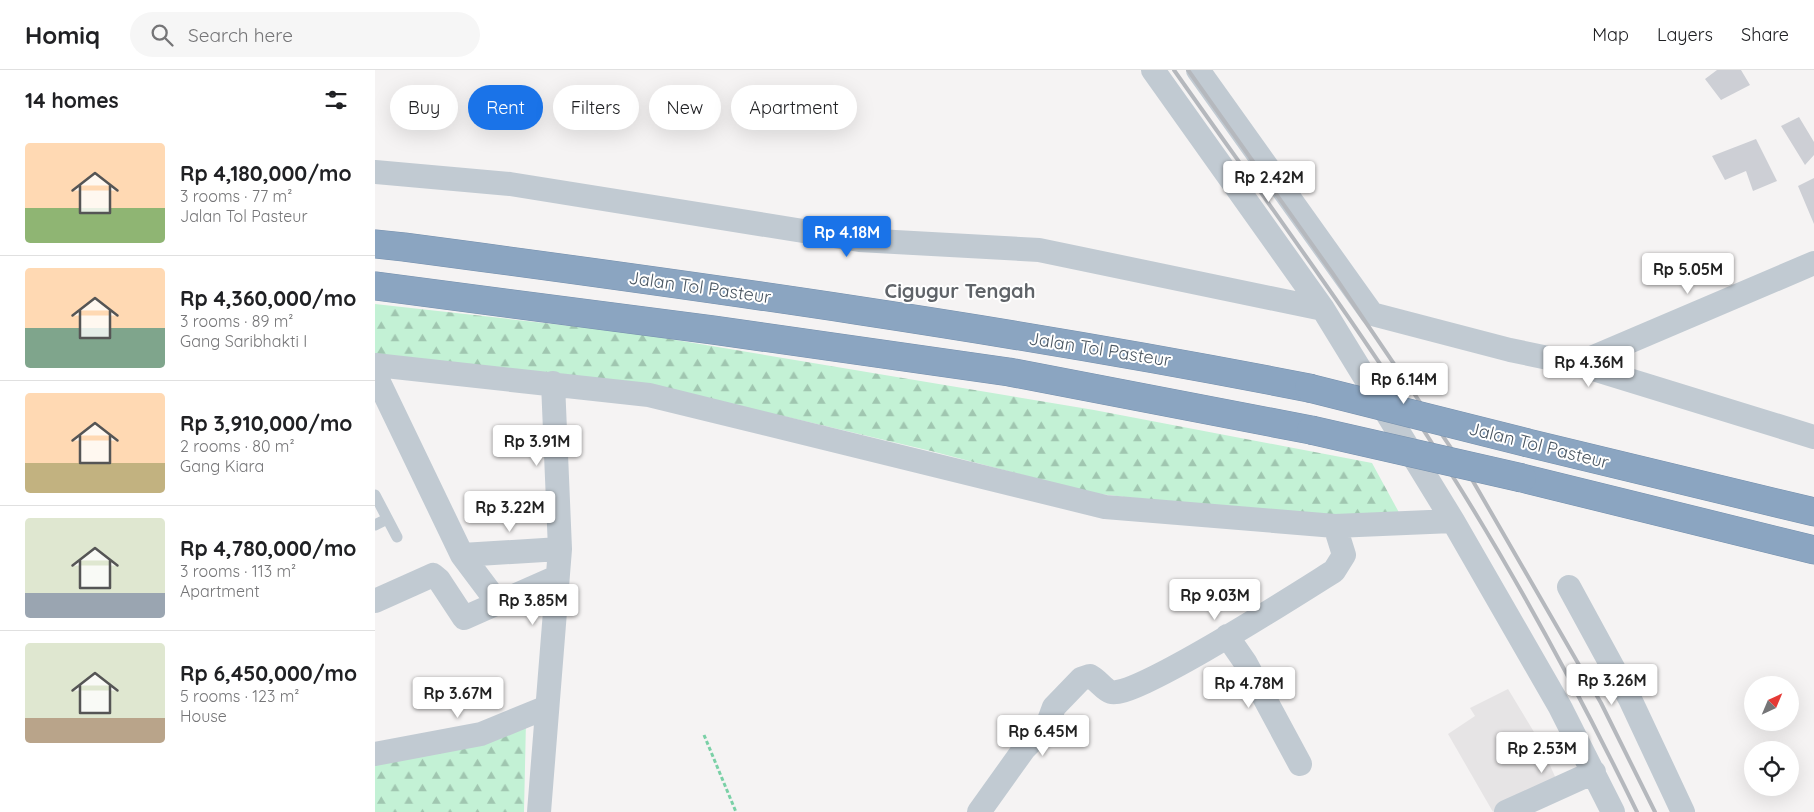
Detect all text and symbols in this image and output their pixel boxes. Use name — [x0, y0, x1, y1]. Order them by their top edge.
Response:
search box — [130, 12, 480, 57]
text: Homiq — [25, 20, 100, 50]
icon: search — [148, 21, 176, 49]
text: Search here — [188, 23, 293, 47]
text: Map — [1592, 23, 1629, 46]
text: Layers — [1657, 23, 1713, 46]
text: Share — [1741, 23, 1789, 46]
chip: Buy — [390, 85, 458, 130]
chip: Rent — [468, 85, 543, 130]
chip: Filters — [553, 85, 639, 130]
chip: New — [649, 85, 721, 130]
chip: Apartment — [731, 85, 857, 130]
icon: filters — [322, 86, 350, 114]
text: 14 homes — [25, 87, 119, 113]
text: Rp 4,180,000/mo — [180, 160, 352, 186]
pin: Rp 2.42M — [1217, 160, 1321, 203]
icon: home — [65, 163, 125, 223]
text: Rp 2.42M — [1234, 167, 1304, 187]
text: 3 rooms · 77 m² — [180, 186, 292, 206]
text: Jalan Tol Pasteur — [180, 206, 308, 226]
pin: Rp 4.18M — [795, 216, 899, 258]
text: Rp 4.18M — [814, 222, 880, 242]
pin: Rp 5.05M — [1636, 252, 1740, 295]
text: Rp 5.05M — [1653, 259, 1723, 279]
street label: Jalan Tol Pasteur — [627, 266, 773, 308]
district label: Cigugur Tengah — [885, 278, 1035, 303]
text: Rp 4,360,000/mo — [180, 285, 356, 311]
icon: home — [65, 288, 125, 348]
text: 3 rooms · 89 m² — [180, 311, 293, 331]
street label: Jalan Tol Pasteur — [1027, 326, 1173, 372]
text: Gang Saribhakti I — [180, 331, 307, 351]
pin: Rp 4.36M — [1537, 346, 1641, 388]
text: Rp 4.36M — [1554, 352, 1624, 372]
pin: Rp 6.14M — [1352, 362, 1456, 405]
text: Rp 6.14M — [1371, 369, 1437, 389]
text: Rp 3,910,000/mo — [180, 410, 352, 436]
icon: home — [65, 413, 125, 473]
street label: Jalan Tol Pasteur — [1467, 416, 1611, 474]
pin: Rp 3.91M — [485, 424, 589, 467]
text: Rp 3.91M — [504, 431, 570, 451]
text: 2 rooms · 80 m² — [180, 436, 295, 456]
text: Gang Kiara — [180, 456, 264, 476]
pin: Rp 3.22M — [458, 490, 562, 533]
text: Rp 3.22M — [475, 497, 545, 517]
text: Rp 4,780,000/mo — [180, 535, 356, 561]
icon: home — [65, 538, 125, 598]
text: 3 rooms · 113 m² — [180, 561, 296, 581]
pin: Rp 9.03M — [1163, 578, 1267, 621]
text: Apartment — [180, 581, 260, 601]
pin: Rp 3.85M — [481, 584, 585, 626]
text: Rp 9.03M — [1180, 585, 1250, 605]
text: Rp 3.85M — [498, 590, 568, 610]
text: Rp 6,450,000/mo — [180, 660, 357, 686]
icon: home — [65, 663, 125, 723]
pin: Rp 3.26M — [1560, 664, 1664, 706]
pin: Rp 4.78M — [1197, 666, 1301, 709]
text: Rp 3.26M — [1577, 670, 1647, 690]
text: Rp 4.78M — [1214, 673, 1284, 693]
pin: Rp 3.67M — [406, 676, 510, 719]
north arrow — [1744, 676, 1799, 731]
map controls — [1744, 676, 1799, 796]
text: Rp 3.67M — [424, 683, 492, 703]
text: 5 rooms · 123 m² — [180, 686, 299, 706]
text: House — [180, 706, 227, 726]
pin: Rp 6.45M — [991, 714, 1095, 757]
text: Rp 6.45M — [1008, 721, 1078, 741]
pin: Rp 2.53M — [1490, 732, 1594, 774]
text: Rp 2.53M — [1507, 738, 1577, 758]
button: locate — [1744, 741, 1799, 796]

